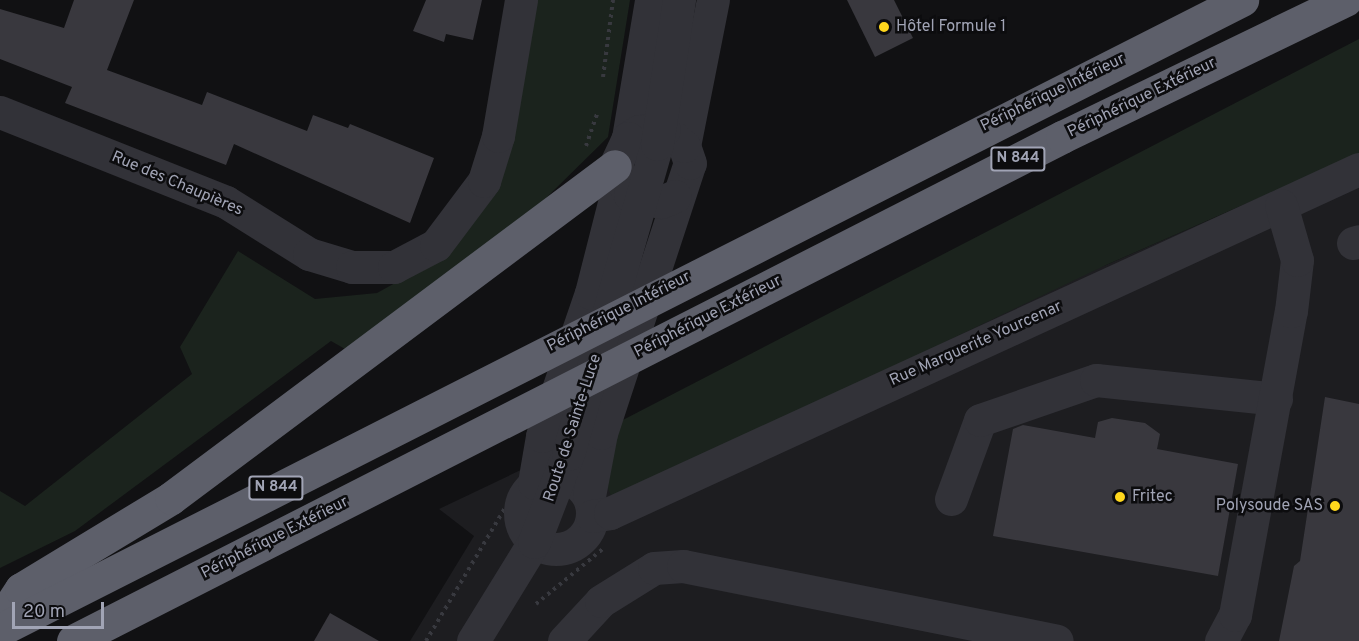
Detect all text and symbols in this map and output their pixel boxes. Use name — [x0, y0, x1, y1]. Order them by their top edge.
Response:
place label: Hôtel Formule 1 — [896, 17, 1006, 37]
marker: Hôtel Formule 1 — [877, 20, 891, 34]
street label: Périphérique Intérieur — [978, 50, 1128, 136]
street label: Périphérique Extérieur — [1065, 54, 1219, 142]
road number: N 844 — [990, 147, 1046, 171]
street label: Rue des Chaupières — [108, 148, 246, 220]
street label: Périphérique Intérieur — [544, 268, 694, 356]
street label: Périphérique Extérieur — [631, 272, 785, 362]
street label: Rue Marguerite Yourcenar — [887, 297, 1065, 391]
street label: Route de Sainte-Luce — [540, 352, 606, 504]
road number: N 844 — [248, 476, 304, 500]
place label: Fritec — [1132, 487, 1173, 507]
marker: Fritec — [1113, 490, 1127, 504]
street label: Périphérique Extérieur — [198, 493, 352, 583]
place label: Polysoude SAS — [1216, 496, 1323, 516]
marker: Polysoude SAS — [1328, 499, 1342, 513]
scale bar — [15, 590, 106, 628]
text: 20 m — [23, 601, 65, 624]

